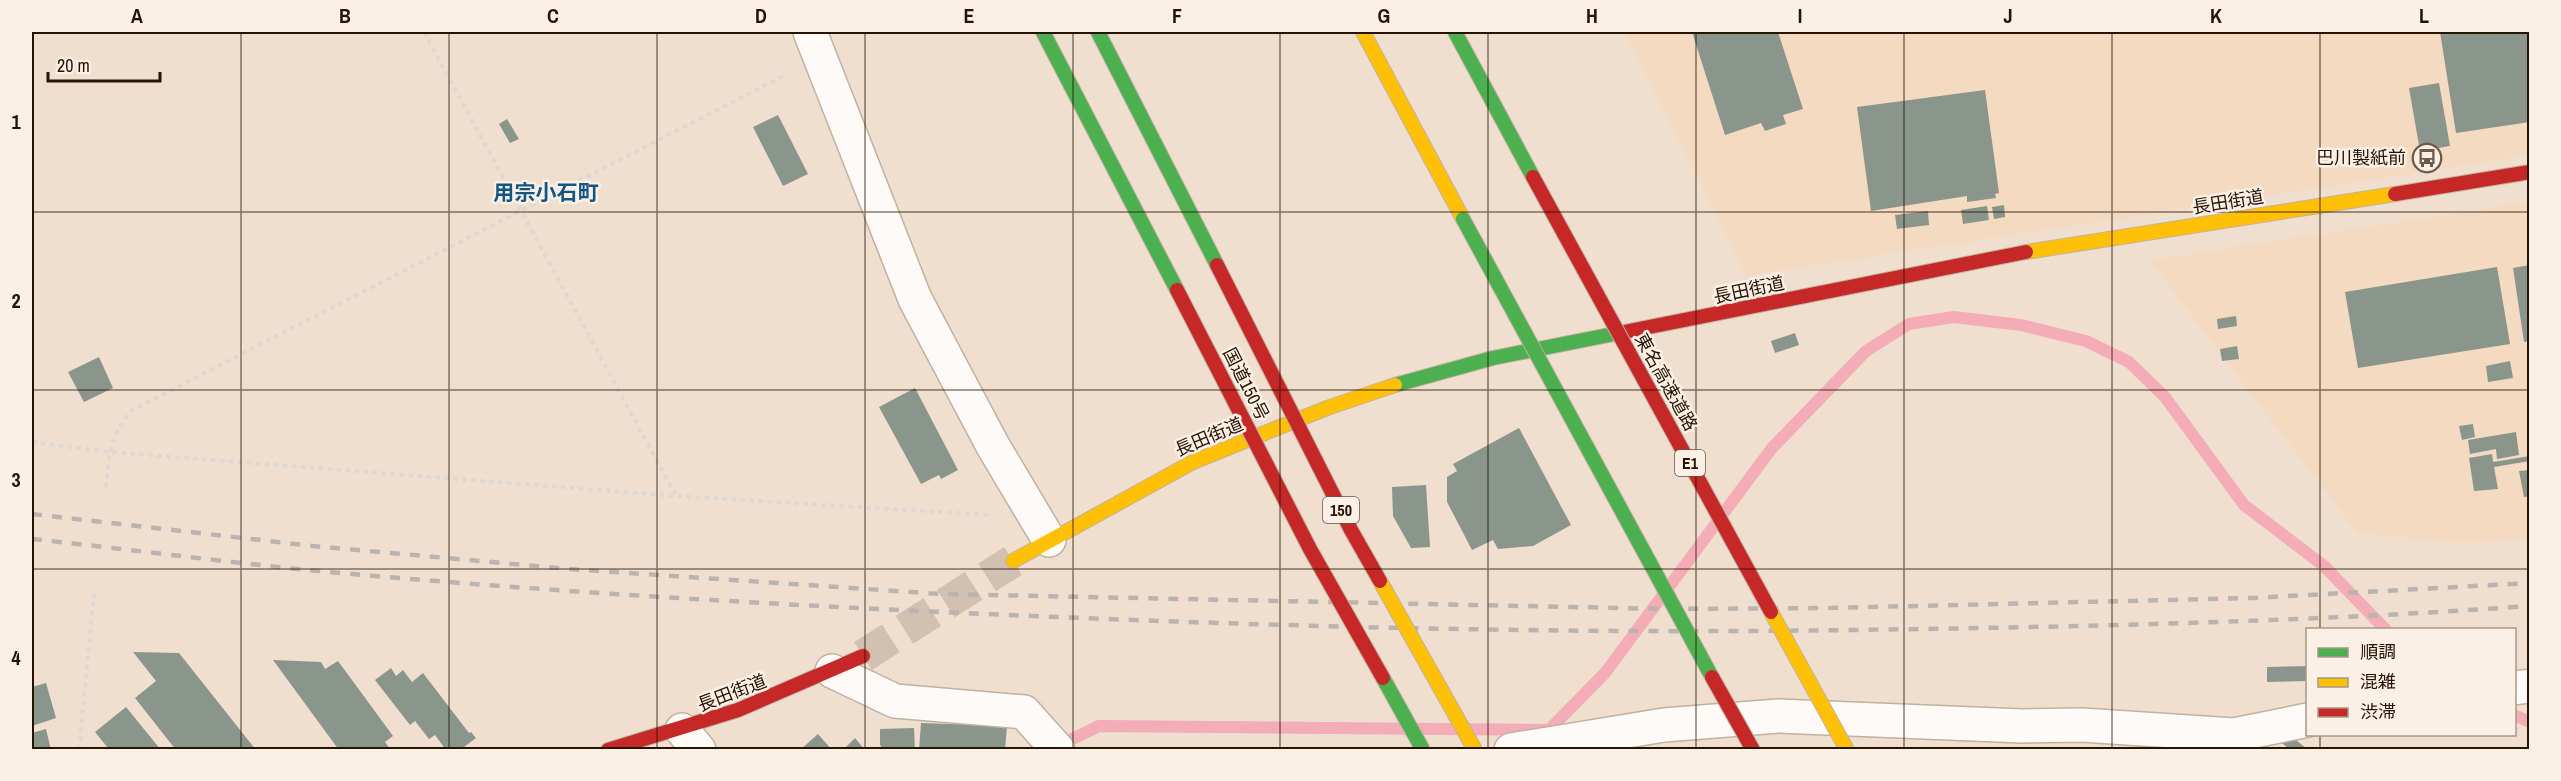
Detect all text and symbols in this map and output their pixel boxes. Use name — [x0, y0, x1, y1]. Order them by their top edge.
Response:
text: A — [131, 2, 143, 29]
text: B — [339, 2, 351, 29]
text: C — [547, 2, 559, 29]
text: D — [755, 2, 767, 29]
text: E — [964, 2, 975, 29]
text: F — [1172, 2, 1182, 29]
text: G — [1378, 2, 1390, 29]
text: H — [1586, 2, 1598, 29]
text: I — [1798, 2, 1802, 29]
text: J — [2003, 2, 2013, 29]
text: K — [2210, 2, 2222, 29]
text: L — [2419, 2, 2429, 29]
scale bar — [48, 45, 160, 83]
text: 20 m — [57, 53, 90, 78]
text: 1 — [11, 108, 21, 135]
bus stop icon: 巴川製紙前 — [2411, 142, 2443, 174]
place label: 巴川製紙前 — [2316, 145, 2406, 170]
district label: 用宗小石町 — [494, 178, 599, 207]
street label: 長田街道 — [2190, 184, 2265, 219]
street label: 長田街道 — [1711, 270, 1787, 309]
text: 2 — [11, 287, 21, 314]
street label: 東名高速道路 — [1629, 328, 1704, 435]
street label: 国道150号 — [1217, 343, 1275, 424]
street label: 長田街道 — [1171, 411, 1247, 462]
road number: E1 — [1675, 450, 1705, 476]
text: 3 — [11, 466, 21, 493]
road number: 150 — [1323, 497, 1359, 523]
legend — [2306, 628, 2516, 736]
text: 順調 — [2360, 639, 2396, 664]
text: 4 — [11, 644, 21, 671]
street label: 長田街道 — [694, 668, 770, 717]
text: 混雑 — [2360, 669, 2396, 694]
text: 渋滞 — [2360, 699, 2396, 724]

